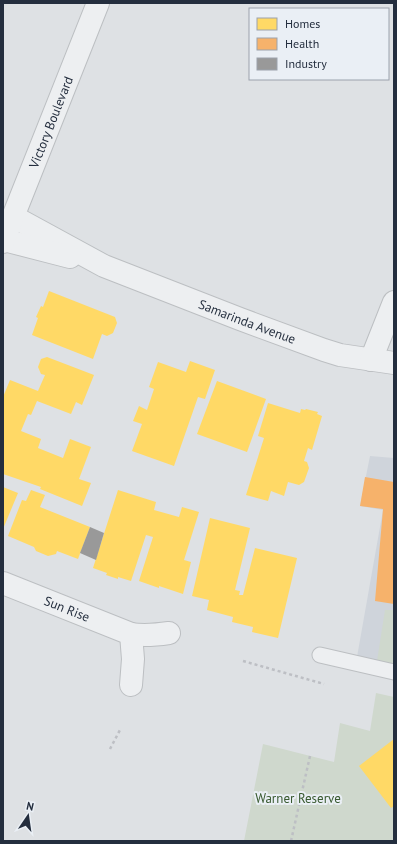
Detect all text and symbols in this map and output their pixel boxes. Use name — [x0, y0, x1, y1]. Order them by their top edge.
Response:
legend — [249, 8, 389, 80]
text: Homes — [285, 16, 320, 31]
text: Health — [285, 36, 319, 51]
text: Industry — [285, 56, 327, 71]
street label: Victory Boulevard — [25, 74, 77, 172]
street label: Samarinda Avenue — [196, 296, 298, 348]
street label: Sun Rise — [42, 592, 92, 626]
park label: Warner Reserve — [255, 790, 341, 807]
north arrow — [8, 796, 48, 836]
text: N — [25, 799, 35, 814]

